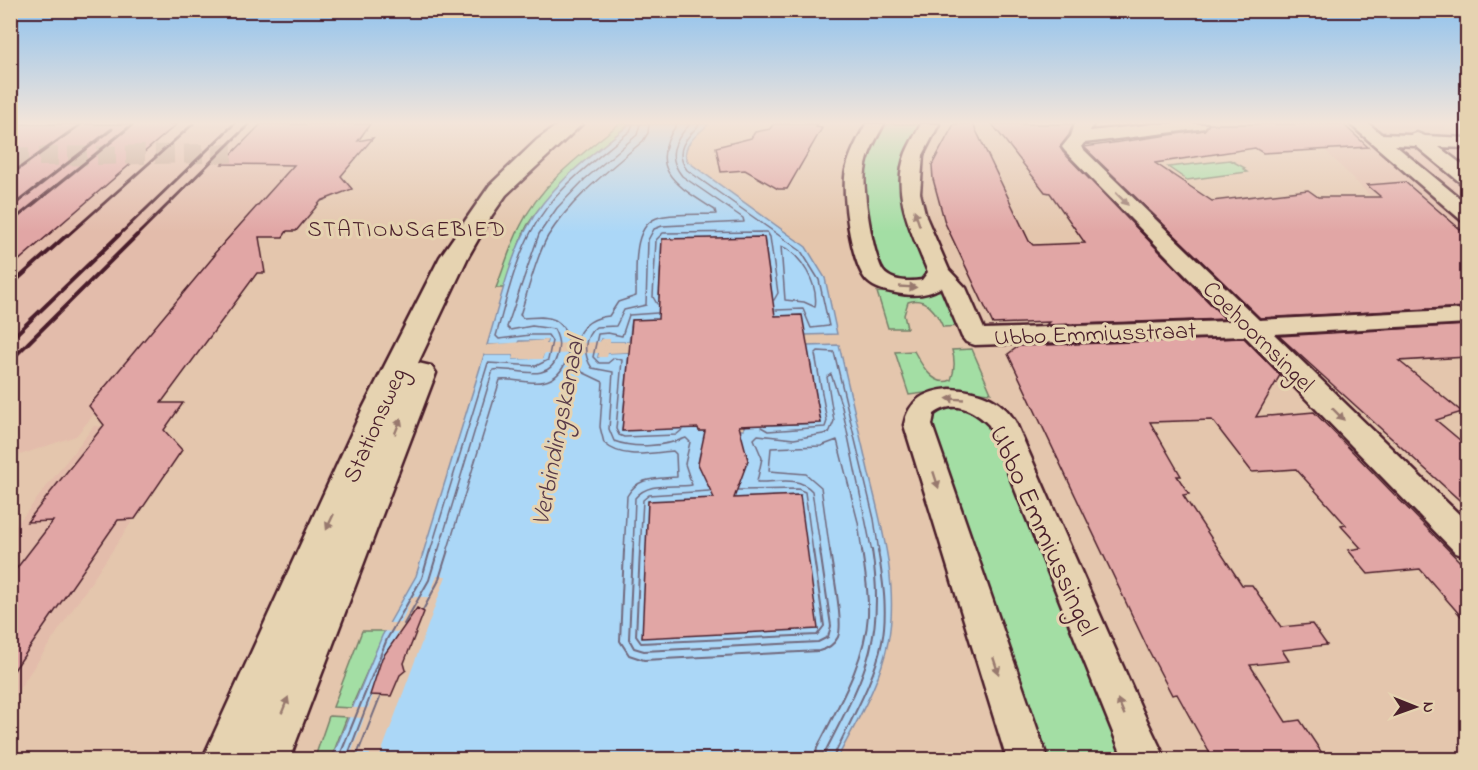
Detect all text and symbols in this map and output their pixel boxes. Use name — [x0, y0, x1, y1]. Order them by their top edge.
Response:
one-way arrow — [1115, 191, 1129, 205]
one-way arrow — [911, 209, 921, 227]
district label: STATIONSGEBIED — [307, 215, 507, 247]
street label: Coehoornsingel — [1193, 274, 1321, 402]
one-way arrow — [898, 283, 917, 292]
street label: Ubbo Emmiusstraat — [994, 314, 1197, 357]
water label: Verbindingskanaal — [523, 332, 597, 529]
street label: Stationsweg — [335, 363, 417, 489]
one-way arrow — [946, 395, 965, 404]
one-way arrow — [1330, 407, 1345, 421]
one-way arrow — [393, 417, 403, 435]
street label: Ubbo Emmiussingel — [977, 420, 1107, 643]
one-way arrow — [932, 471, 941, 489]
one-way arrow — [326, 514, 335, 531]
one-way arrow — [992, 657, 1001, 675]
north arrow — [1385, 677, 1445, 737]
one-way arrow — [281, 696, 291, 714]
one-way arrow — [1116, 698, 1125, 716]
text: N — [1416, 702, 1440, 713]

